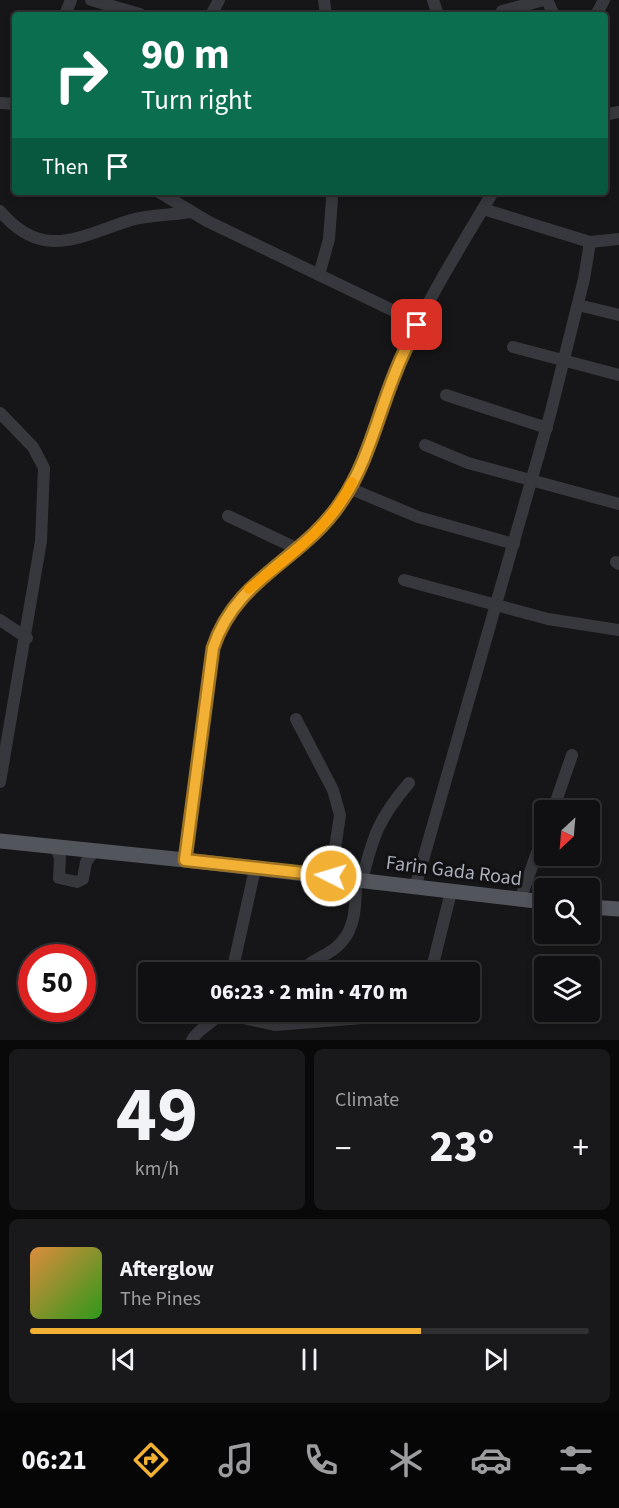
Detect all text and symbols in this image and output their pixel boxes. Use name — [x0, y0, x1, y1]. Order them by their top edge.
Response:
text: 90 m — [141, 25, 230, 85]
icon: right — [42, 36, 120, 114]
text: Turn right — [141, 81, 252, 120]
icon: arrive — [101, 150, 134, 183]
text: Then — [42, 151, 89, 183]
pin — [391, 299, 442, 350]
icon: arrive — [400, 308, 433, 341]
north arrow — [534, 800, 600, 866]
map controls — [534, 800, 600, 1022]
position arrow — [299, 844, 363, 908]
street label: Farin Gada Road — [384, 849, 523, 893]
button: search — [534, 878, 600, 944]
speed limit sign: 50 — [18, 944, 96, 1022]
button: layers — [534, 956, 600, 1022]
text: 06:23 · 2 min · 470 m — [210, 976, 408, 1008]
text: 49 — [116, 1060, 198, 1171]
text: Climate — [335, 1086, 399, 1114]
text: 23° — [430, 1115, 494, 1179]
text: − — [335, 1125, 351, 1172]
text: + — [573, 1125, 589, 1172]
text: km/h — [135, 1155, 179, 1183]
text: Afterglow — [120, 1253, 214, 1285]
text: The Pines — [120, 1285, 201, 1313]
icon: previous — [107, 1343, 140, 1376]
icon: pause — [293, 1343, 326, 1376]
icon: next — [479, 1343, 512, 1376]
icon: directions — [130, 1439, 172, 1481]
icon: music — [215, 1439, 257, 1481]
icon: phone — [300, 1439, 342, 1481]
icon: climate — [385, 1439, 427, 1481]
icon: car — [470, 1439, 512, 1481]
icon: filters — [555, 1439, 597, 1481]
text: 06:21 — [22, 1441, 87, 1480]

